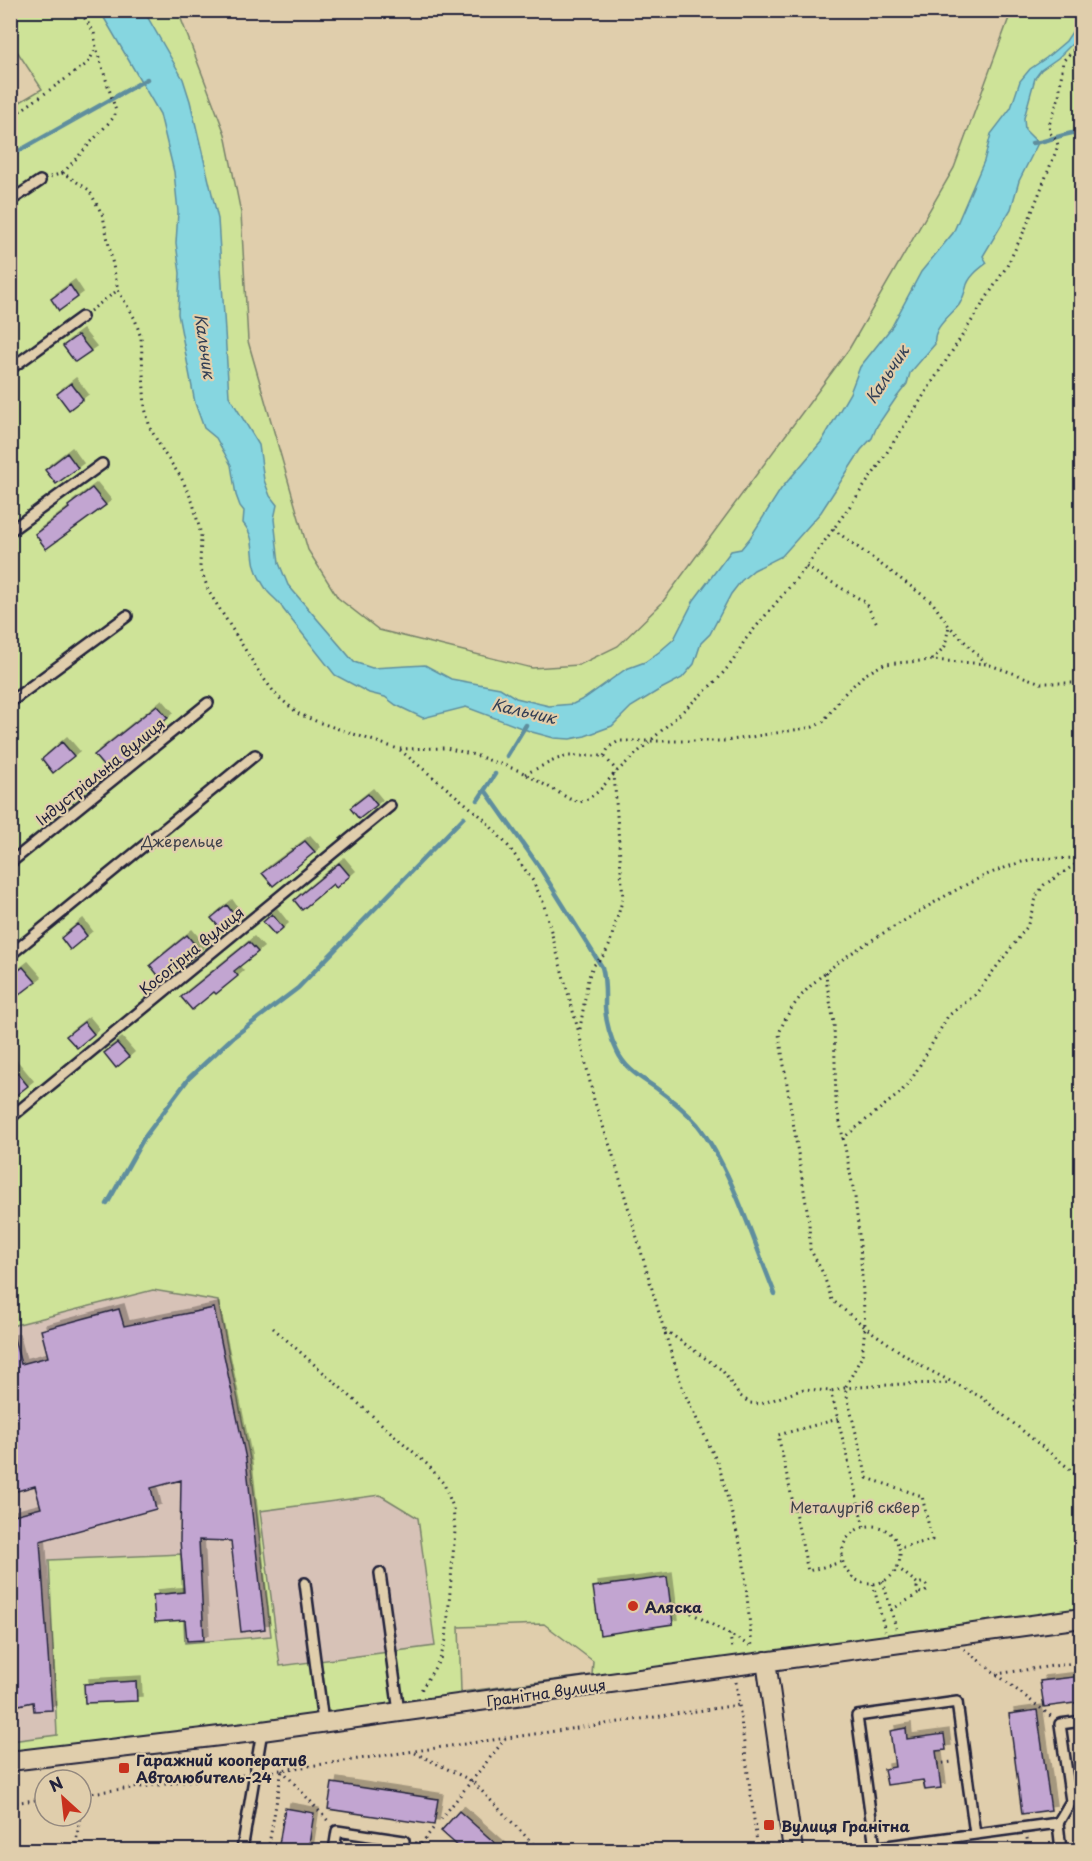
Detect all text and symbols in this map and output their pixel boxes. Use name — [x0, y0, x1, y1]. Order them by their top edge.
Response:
water label: Кальчик — [190, 312, 223, 381]
water label: Кальчик — [858, 339, 915, 408]
water label: Кальчик — [490, 691, 560, 729]
street label: Індустріальна вулиця — [30, 712, 170, 830]
park label: Джерельце — [140, 829, 223, 852]
street label: Косогірна вулиця — [134, 900, 248, 1000]
park label: Металургів сквер — [790, 1495, 920, 1518]
place label: Аляска — [645, 1595, 702, 1618]
marker: Аляска — [626, 1599, 640, 1613]
street label: Гранітна вулиця — [485, 1672, 607, 1712]
place label: Гаражний кооператив Автолюбитель-24 — [136, 1748, 307, 1788]
marker: Гаражний кооператив Автолюбитель-24 — [117, 1761, 131, 1775]
north arrow — [33, 1768, 93, 1828]
text: N — [45, 1770, 67, 1797]
place label: Вулиця Гранітна — [781, 1814, 910, 1837]
marker: Вулиця Гранітна — [762, 1818, 776, 1832]

